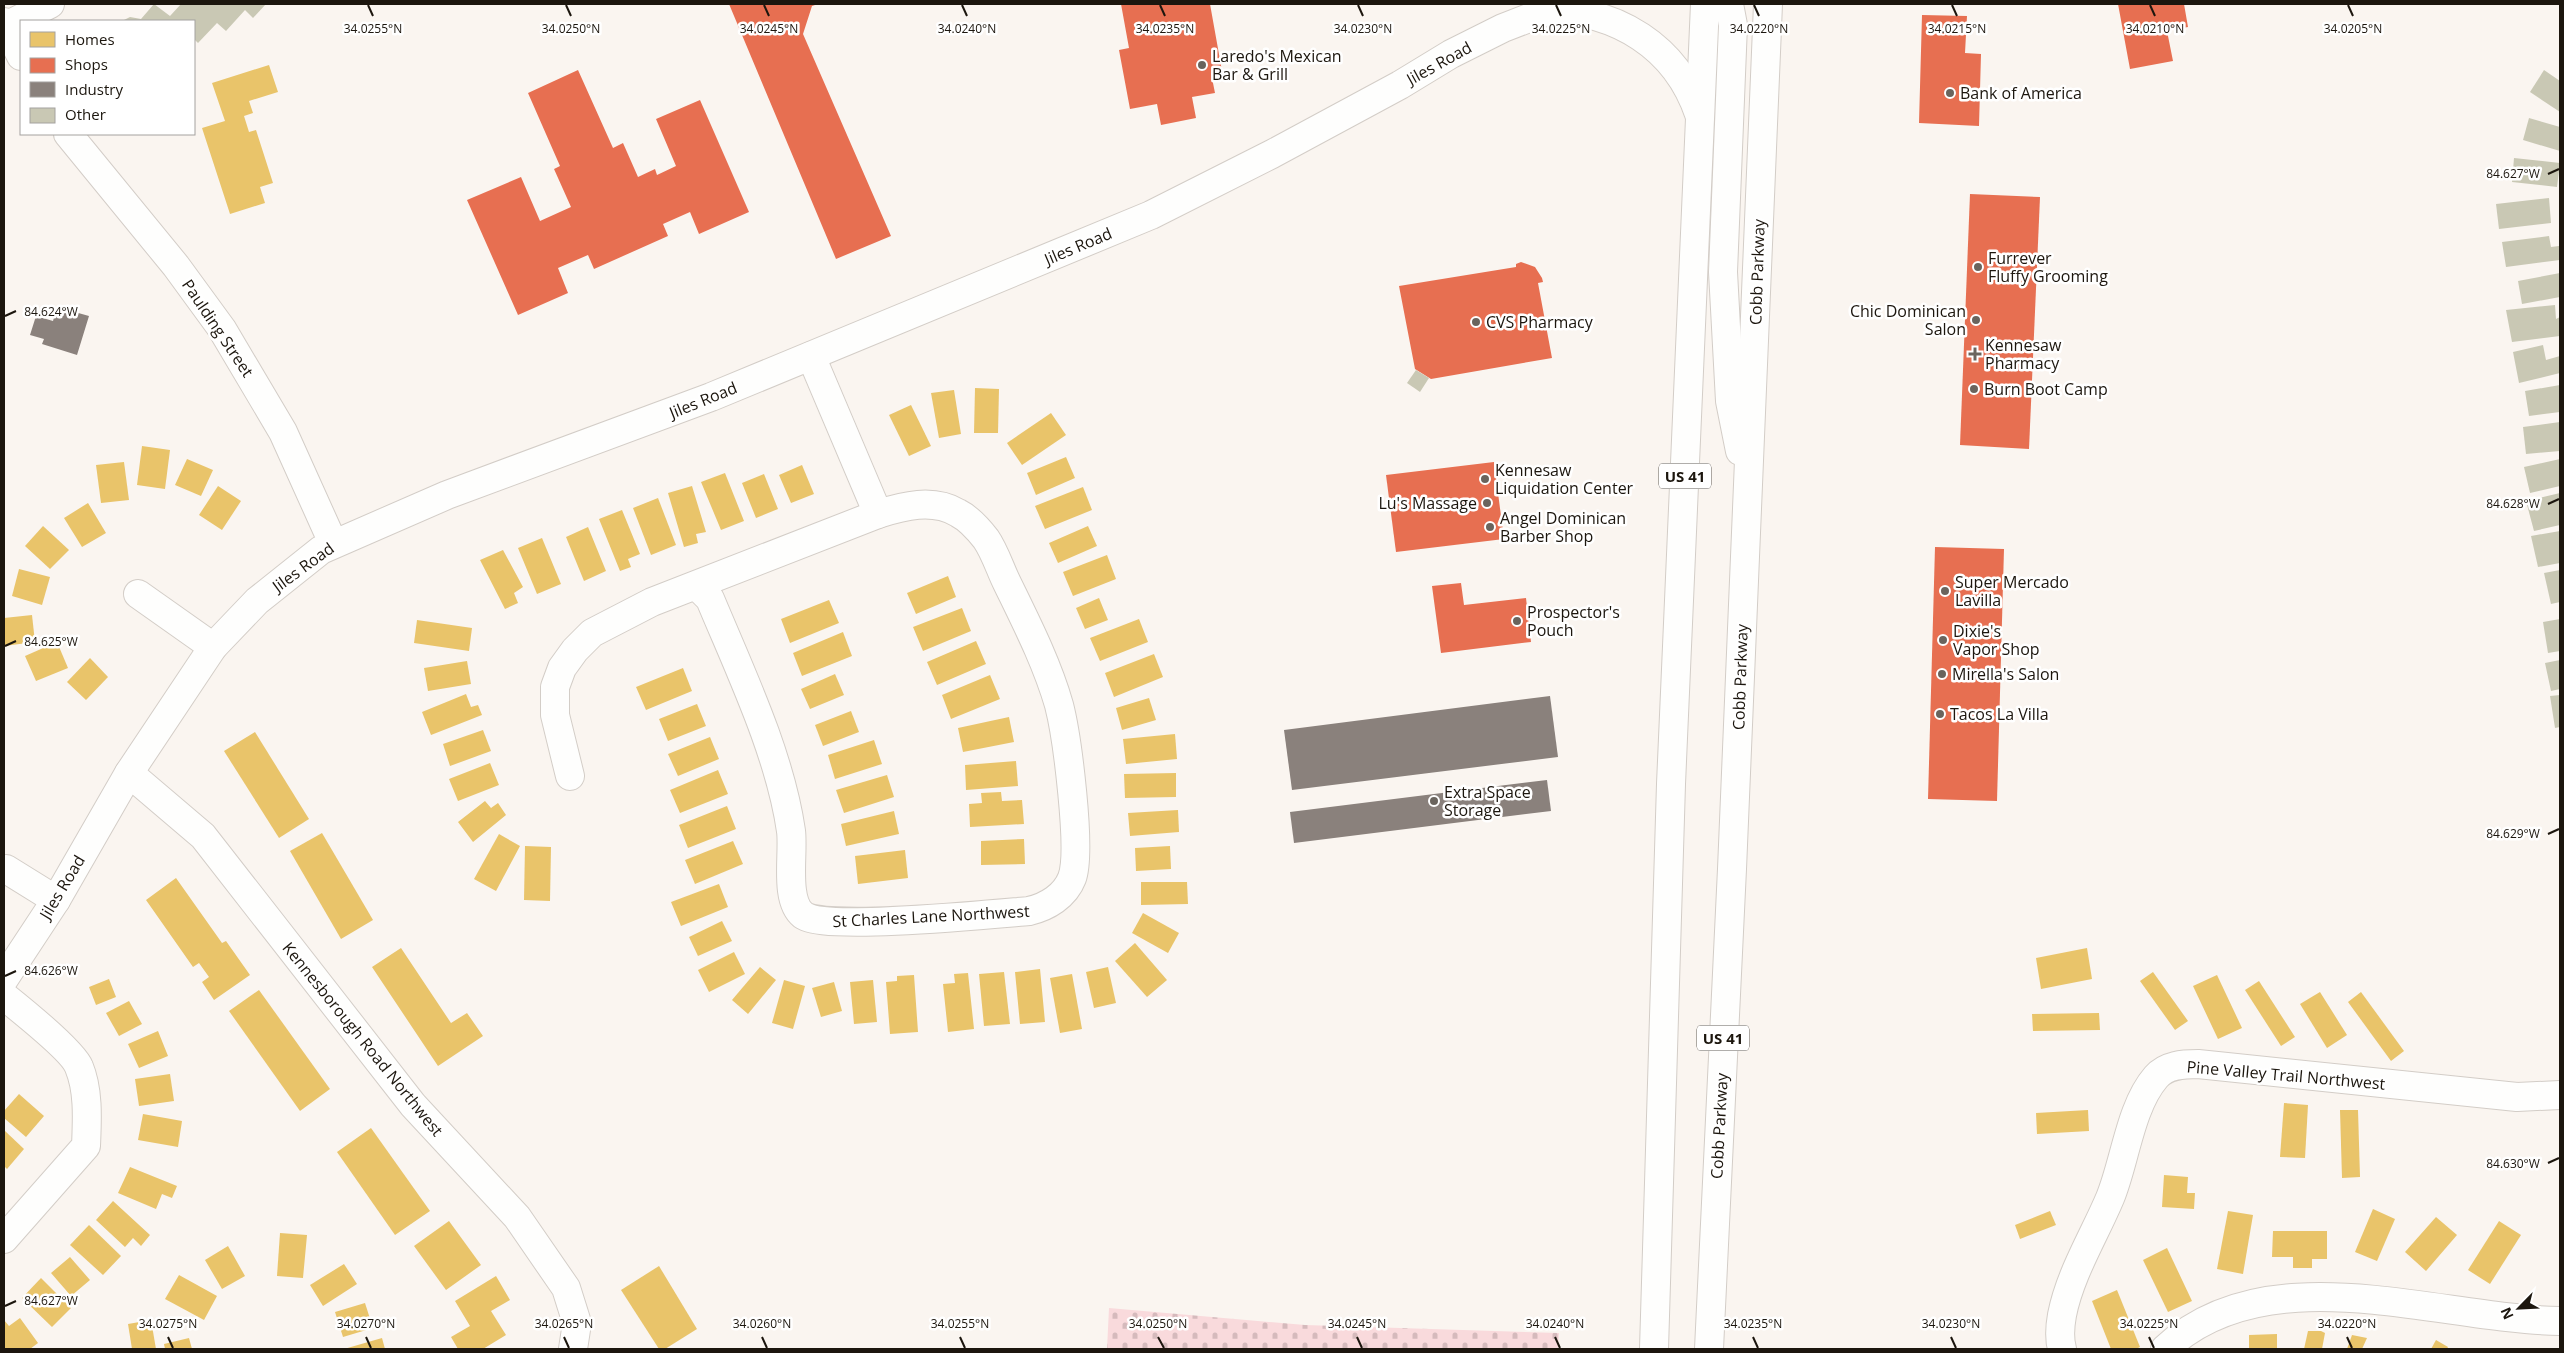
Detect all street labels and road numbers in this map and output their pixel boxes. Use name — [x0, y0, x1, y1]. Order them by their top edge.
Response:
street label: Jiles Road — [1401, 36, 1476, 91]
street label: Cobb Parkway — [1744, 218, 1770, 325]
street label: Jiles Road — [1039, 222, 1115, 271]
street label: Paulding Street — [177, 275, 259, 381]
street label: Jiles Road — [664, 376, 740, 424]
road number: US 41 — [1659, 464, 1711, 488]
street label: Jiles Road — [266, 537, 338, 598]
street label: Cobb Parkway — [1727, 623, 1753, 730]
street label: Jiles Road — [33, 851, 90, 925]
street label: St Charles Lane Northwest — [832, 900, 1030, 932]
street label: Kennesborough Road Northwest — [278, 937, 448, 1141]
road number: US 41 — [1697, 1026, 1749, 1050]
street label: Pine Valley Trail Northwest — [2186, 1055, 2386, 1095]
street label: Cobb Parkway — [1705, 1071, 1733, 1180]

